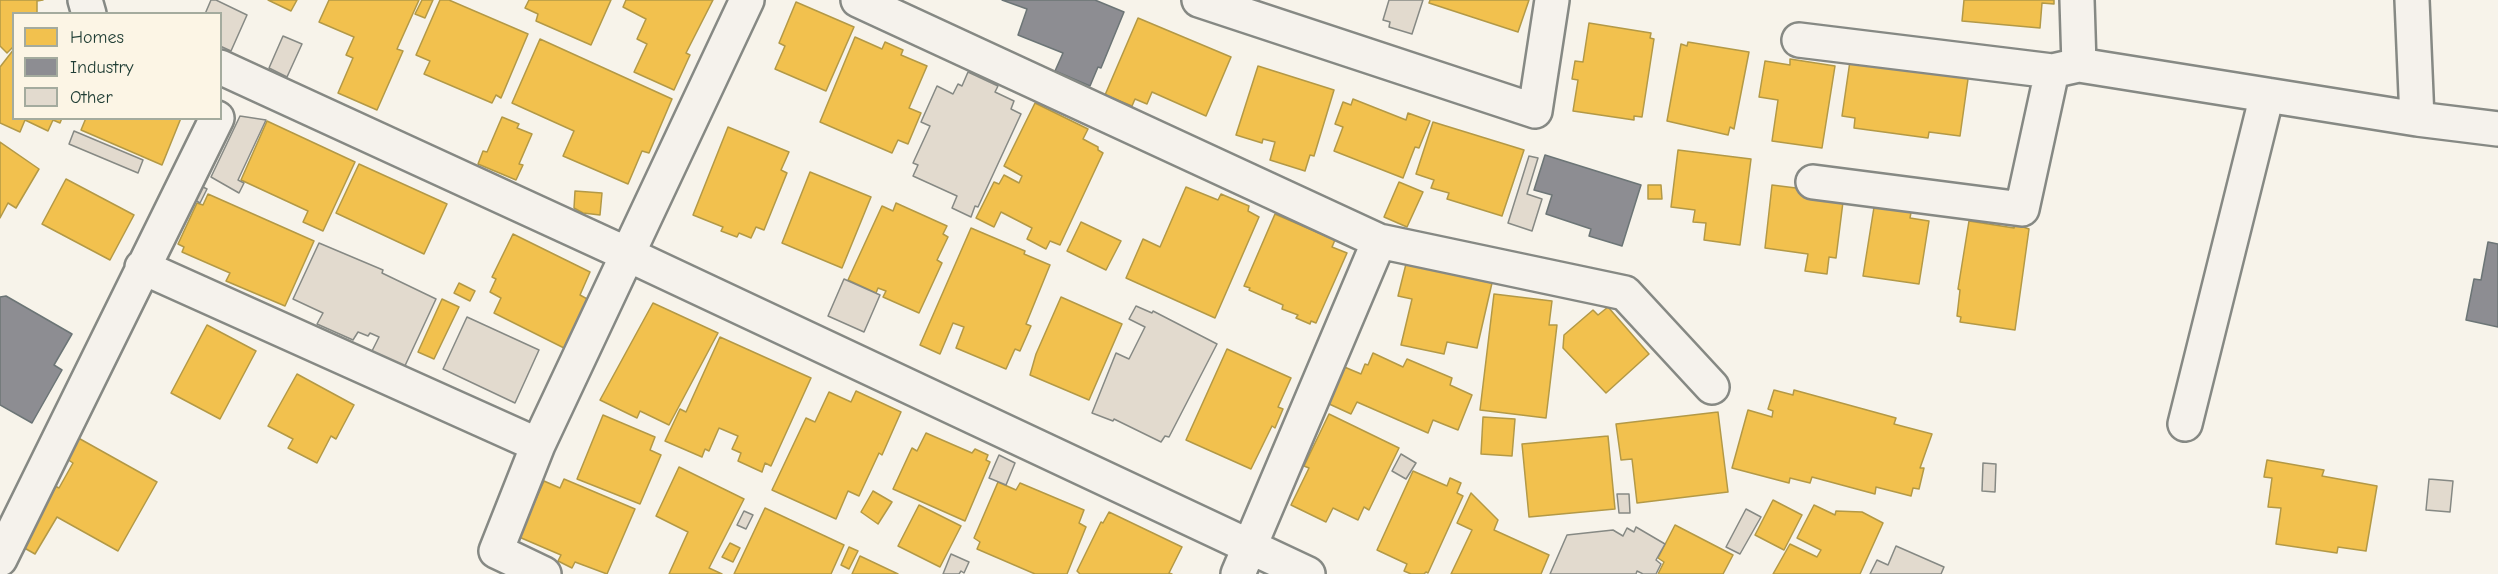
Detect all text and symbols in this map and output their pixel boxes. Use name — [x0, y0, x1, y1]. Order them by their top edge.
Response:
legend — [12, 12, 222, 120]
text: Homes — [70, 27, 124, 48]
text: Industry — [70, 57, 134, 78]
text: Other — [70, 87, 113, 108]

